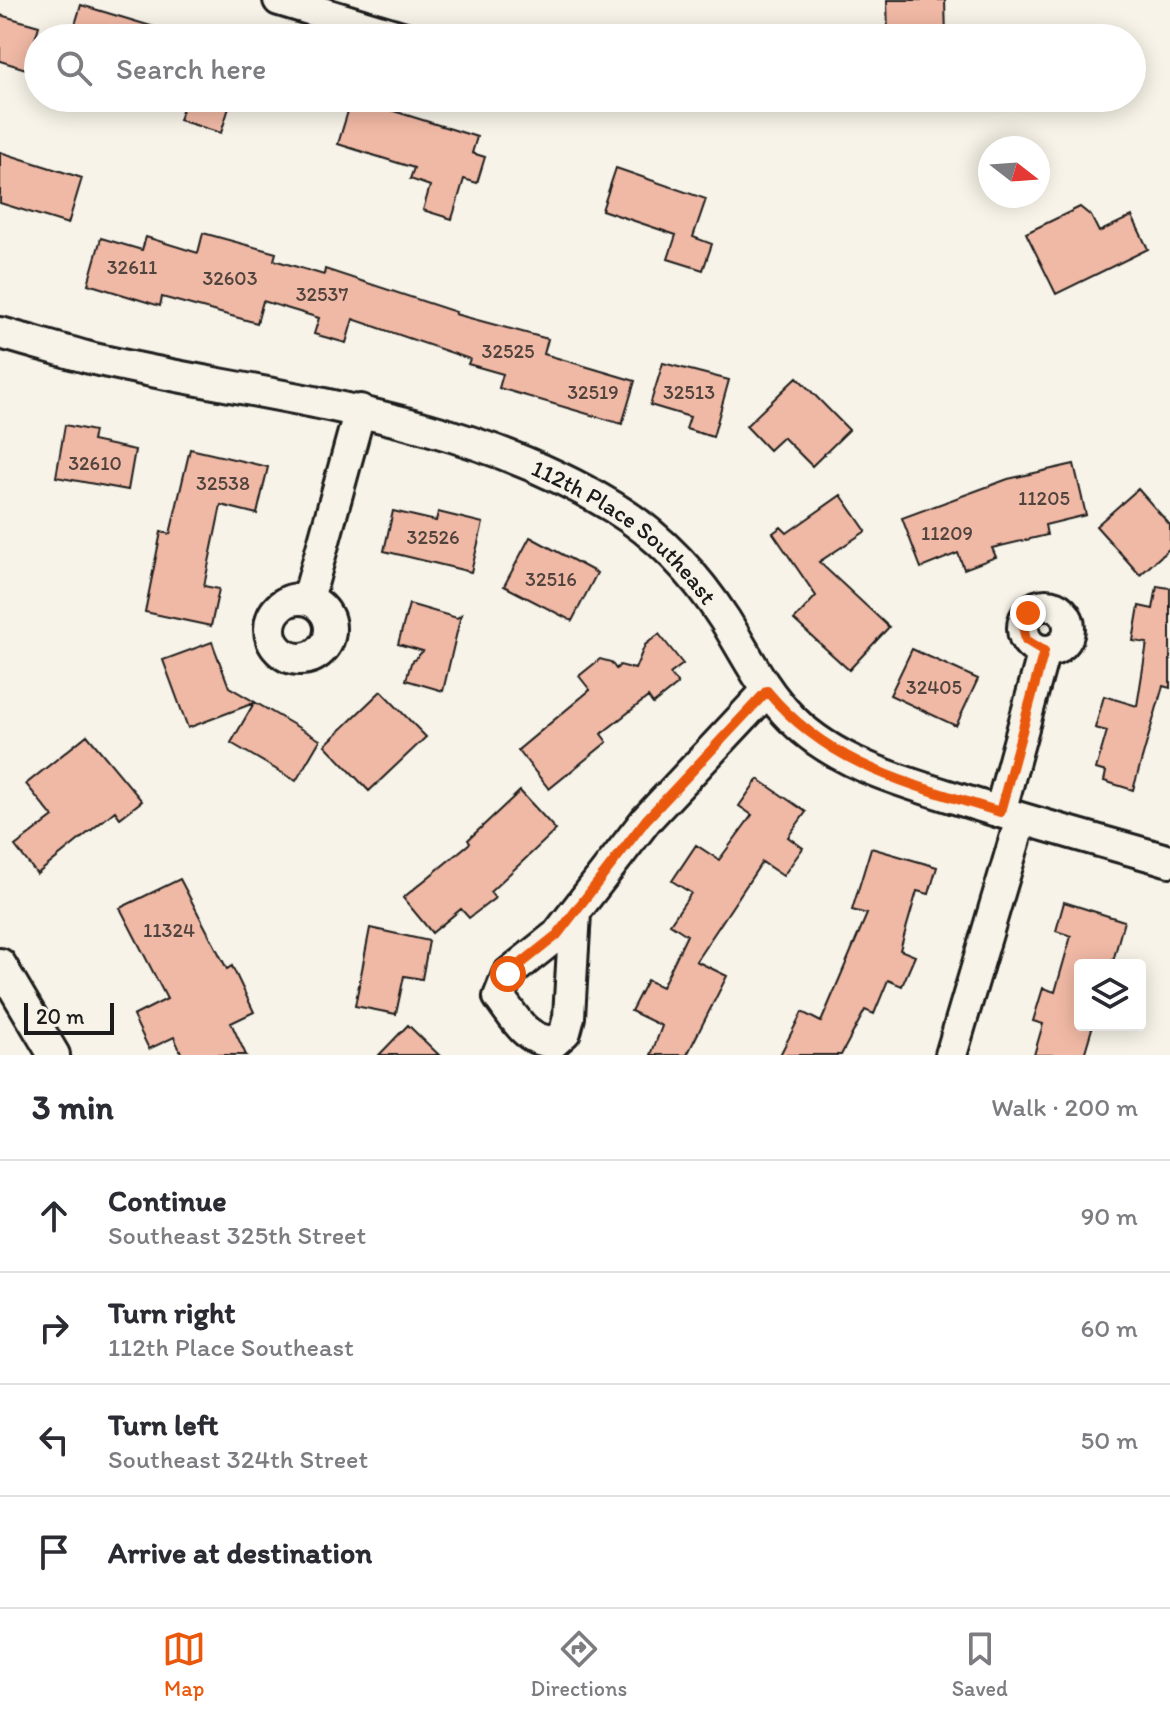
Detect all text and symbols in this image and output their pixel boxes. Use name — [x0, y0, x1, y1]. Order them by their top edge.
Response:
search box — [24, 24, 1146, 112]
icon: search — [52, 46, 96, 90]
text: Search here — [116, 50, 266, 87]
north arrow — [978, 136, 1050, 208]
house number: 32611 — [107, 255, 157, 279]
house number: 32603 — [202, 266, 258, 290]
house number: 32537 — [296, 282, 348, 306]
house number: 32525 — [482, 339, 534, 363]
house number: 32519 — [567, 380, 619, 404]
house number: 32513 — [663, 380, 715, 404]
house number: 32610 — [68, 451, 122, 475]
street label: 112th Place Southeast — [527, 453, 724, 609]
house number: 32538 — [196, 471, 250, 495]
house number: 11205 — [1018, 486, 1070, 510]
house number: 11209 — [921, 521, 973, 545]
house number: 32526 — [406, 525, 460, 549]
house number: 32516 — [525, 567, 577, 591]
route end — [1010, 595, 1046, 631]
house number: 32405 — [906, 675, 962, 699]
house number: 11324 — [143, 918, 195, 942]
route start — [490, 956, 526, 992]
map controls — [1074, 959, 1146, 1031]
button: layers — [1074, 959, 1146, 1031]
scale bar — [24, 999, 114, 1035]
text: 20 m — [36, 1003, 85, 1030]
text: 3 min — [32, 1087, 114, 1128]
text: Walk · 200 m — [991, 1091, 1138, 1123]
text: Continue — [108, 1182, 227, 1219]
icon: ahead — [32, 1194, 76, 1238]
text: 90 m — [1081, 1200, 1138, 1232]
text: Southeast 325th Street — [108, 1219, 366, 1251]
text: Turn right — [108, 1294, 236, 1331]
icon: right — [32, 1306, 76, 1350]
text: 60 m — [1081, 1312, 1138, 1344]
text: 112th Place Southeast — [108, 1331, 354, 1363]
text: Turn left — [108, 1406, 219, 1443]
icon: left — [32, 1418, 76, 1462]
text: 50 m — [1081, 1424, 1138, 1456]
text: Southeast 324th Street — [108, 1443, 368, 1475]
icon: arrive — [32, 1530, 76, 1574]
text: Arrive at destination — [108, 1534, 372, 1571]
tab: Map — [162, 1627, 206, 1702]
tab: Directions — [531, 1627, 627, 1702]
tab: Saved — [952, 1627, 1008, 1702]

